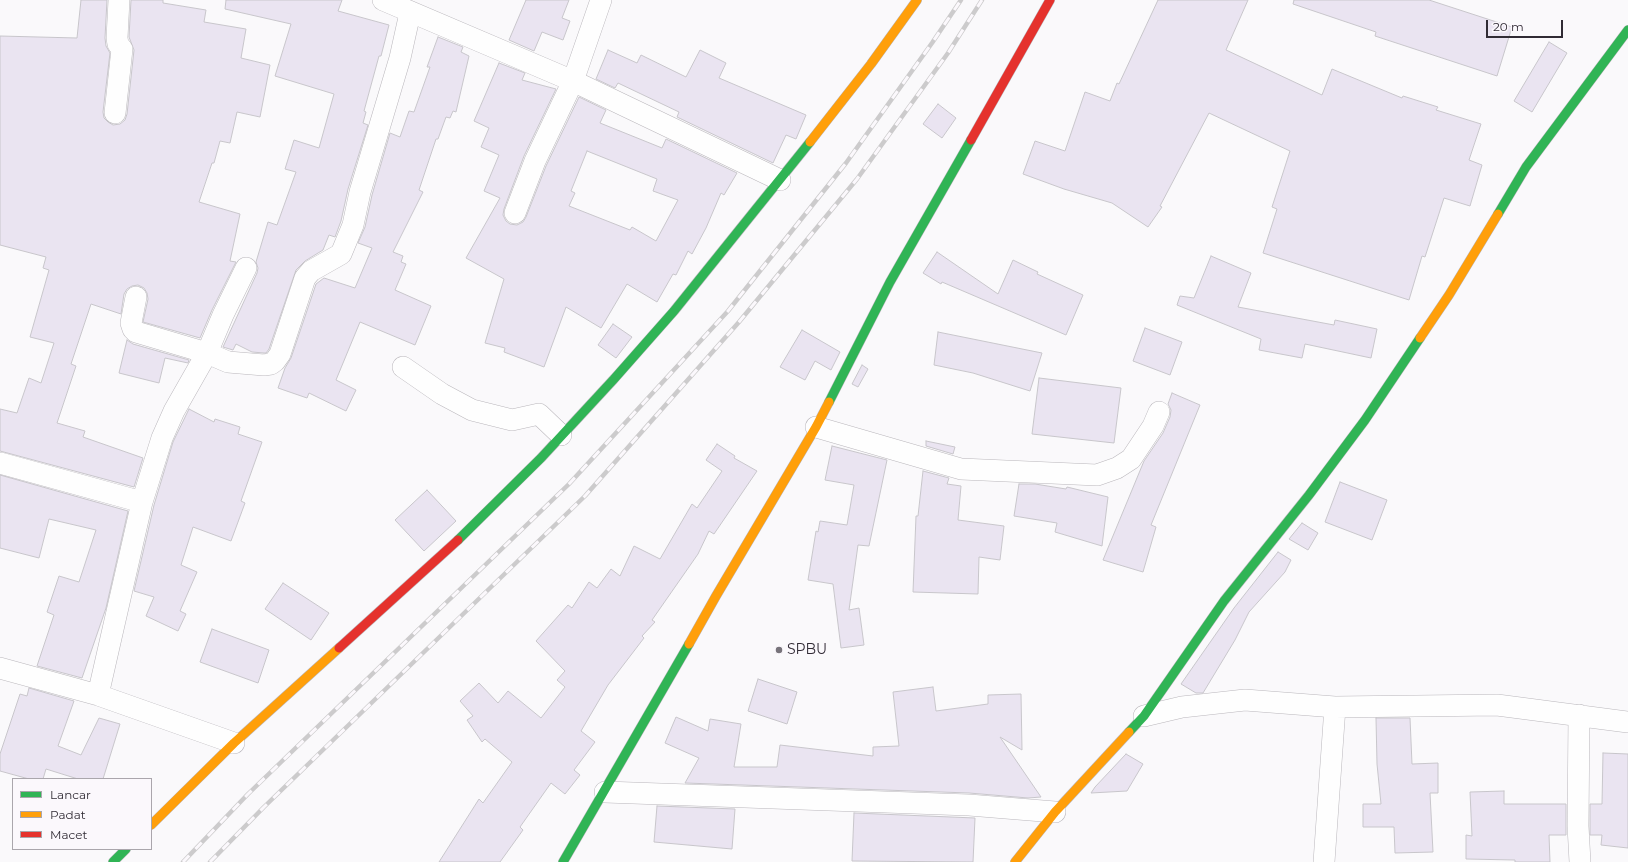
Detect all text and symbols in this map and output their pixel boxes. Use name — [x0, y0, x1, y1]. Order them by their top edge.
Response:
scale bar — [1488, 12, 1565, 38]
text: 20 m — [1493, 19, 1524, 34]
place label: SPBU — [787, 642, 827, 658]
marker: SPBU — [774, 645, 784, 655]
legend — [12, 778, 152, 850]
text: Lancar — [50, 787, 91, 802]
text: Padat — [50, 807, 86, 822]
text: Macet — [50, 827, 87, 842]

